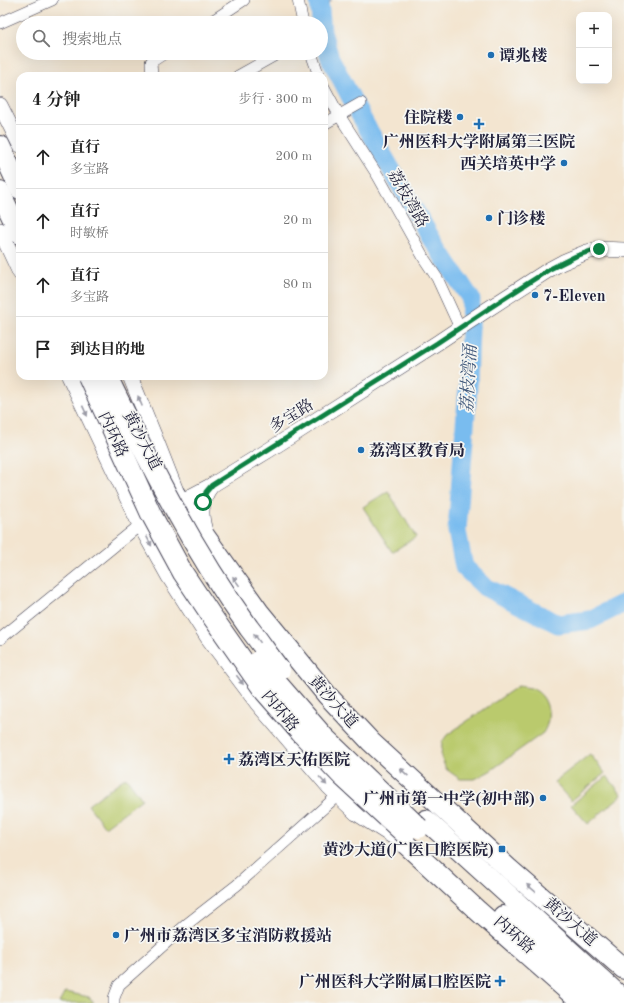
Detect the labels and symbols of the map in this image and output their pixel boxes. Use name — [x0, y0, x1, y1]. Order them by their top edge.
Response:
place label: 谭兆楼 — [499, 47, 547, 65]
marker: 谭兆楼 — [486, 50, 496, 60]
place label: 住院楼 — [404, 109, 452, 127]
marker: 住院楼 — [455, 112, 465, 122]
marker: 广州医科大学附属第三医院 — [473, 118, 485, 130]
place label: 广州医科大学附属第三医院 — [383, 133, 575, 151]
place label: 西关培英中学 — [460, 155, 556, 173]
marker: 西关培英中学 — [559, 158, 569, 168]
street label: 荔枝湾路 — [384, 166, 432, 231]
place label: 门诊楼 — [497, 210, 545, 228]
marker: 门诊楼 — [484, 213, 494, 223]
route end — [590, 240, 608, 258]
place label: 7-Eleven — [543, 289, 606, 305]
marker: 7-Eleven — [530, 290, 540, 300]
water label: 荔枝湾涌 — [457, 343, 480, 413]
one-way arrow — [137, 395, 143, 406]
street label: 多宝路 — [266, 395, 317, 436]
one-way arrow — [82, 406, 88, 417]
street label: 黄沙大道 — [119, 408, 165, 473]
street label: 内环路 — [95, 409, 131, 460]
place label: 荔湾区教育局 — [369, 441, 465, 460]
marker: 荔湾区教育局 — [356, 445, 366, 455]
route start — [194, 493, 212, 511]
one-way arrow — [145, 535, 152, 546]
one-way arrow — [232, 575, 240, 586]
one-way arrow — [253, 633, 261, 644]
street label: 黄沙大道 — [305, 672, 361, 731]
one-way arrow — [236, 675, 244, 686]
street label: 内环路 — [258, 686, 303, 735]
place label: 荔湾区天佑医院 — [238, 750, 350, 769]
marker: 荔湾区天佑医院 — [223, 753, 235, 765]
one-way arrow — [399, 768, 409, 777]
one-way arrow — [318, 775, 327, 786]
place label: 广州市第一中学(初中部) — [363, 789, 535, 808]
marker: 广州市第一中学(初中部) — [538, 793, 548, 803]
place label: 黄沙大道(广医口腔医院) — [322, 841, 494, 859]
marker: 黄沙大道(广医口腔医院) — [497, 844, 507, 854]
one-way arrow — [526, 883, 537, 892]
street label: 黄沙大道 — [540, 894, 600, 950]
street label: 内环路 — [490, 912, 538, 957]
place label: 广州市荔湾区多宝消防救援站 — [124, 926, 332, 945]
marker: 广州市荔湾区多宝消防救援站 — [111, 930, 121, 940]
place label: 广州医科大学附属口腔医院 — [299, 973, 491, 991]
marker: 广州医科大学附属口腔医院 — [494, 975, 506, 987]

